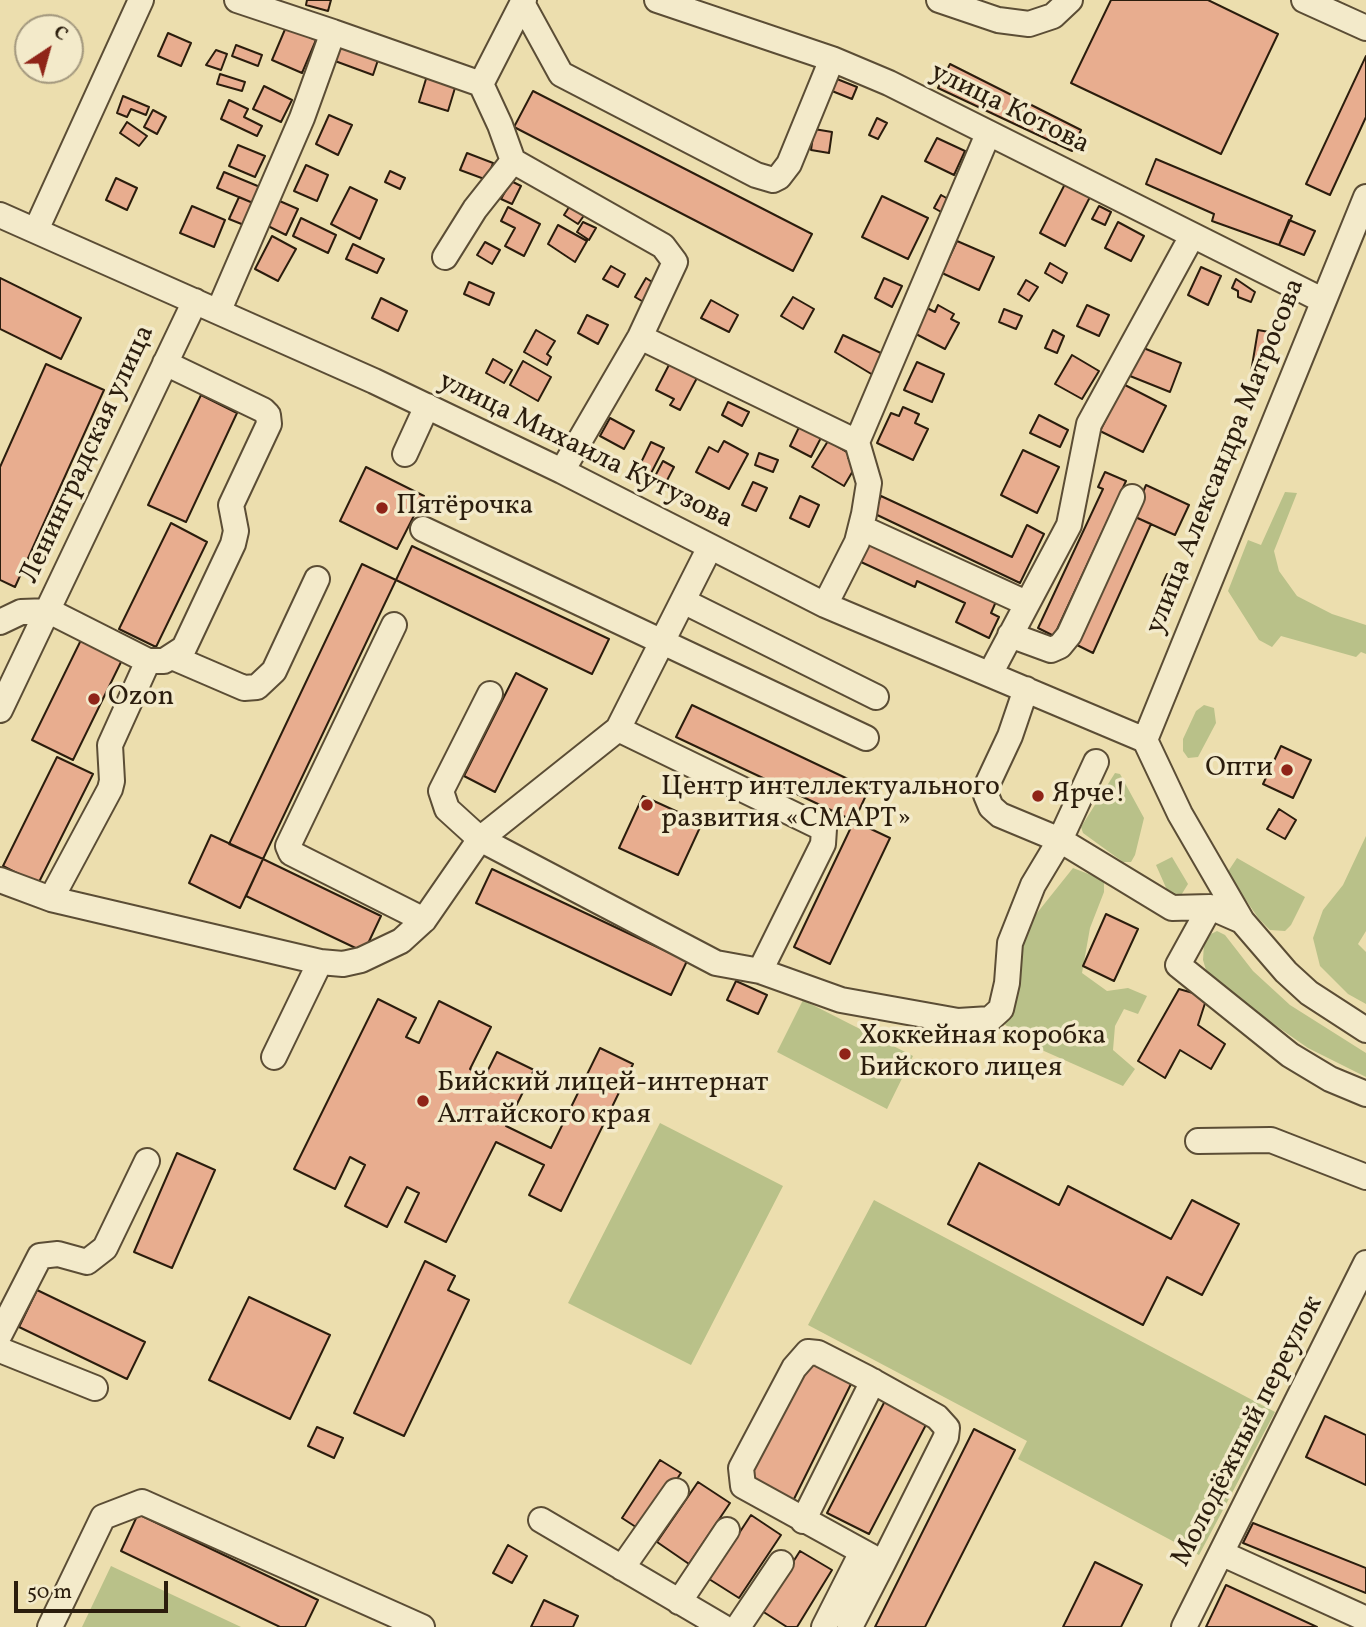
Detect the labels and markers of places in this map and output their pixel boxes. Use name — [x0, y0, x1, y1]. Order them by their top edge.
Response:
place label: Пятёрочка — [396, 491, 533, 525]
marker: Пятёрочка — [374, 500, 390, 516]
place label: Ozon — [108, 682, 174, 716]
marker: Ozon — [86, 691, 102, 707]
place label: Опти — [1205, 753, 1273, 787]
marker: Опти — [1279, 762, 1295, 778]
place label: Центр интеллектуального развития «СМАРТ» — [661, 772, 1000, 838]
place label: Ярче! — [1052, 779, 1126, 813]
marker: Ярче! — [1030, 788, 1046, 804]
marker: Центр интеллектуального развития «СМАРТ» — [639, 797, 655, 813]
place label: Хоккейная коробка Бийского лицея — [859, 1021, 1106, 1087]
marker: Хоккейная коробка Бийского лицея — [837, 1046, 853, 1062]
place label: Бийский лицей-интернат Алтайского края — [437, 1068, 768, 1134]
marker: Бийский лицей-интернат Алтайского края — [415, 1093, 431, 1109]

